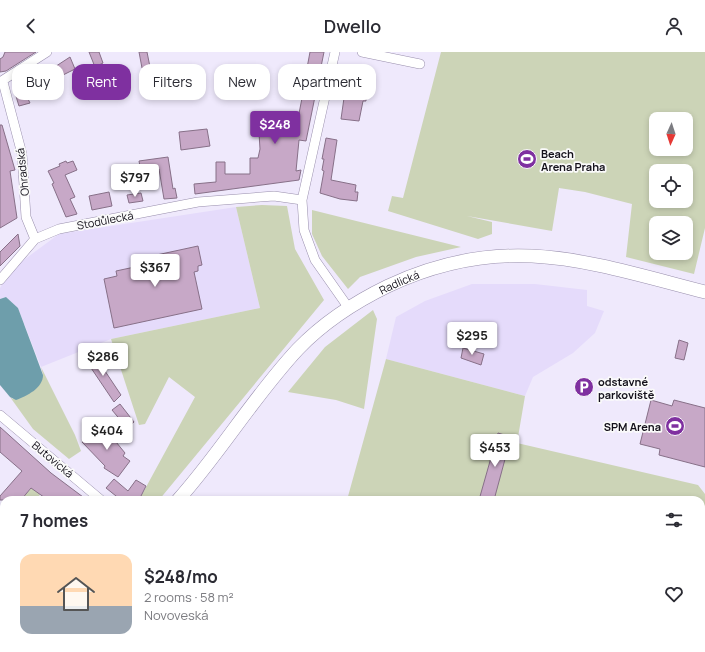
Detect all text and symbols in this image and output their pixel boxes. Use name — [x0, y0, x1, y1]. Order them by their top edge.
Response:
text: Dwello — [324, 14, 381, 38]
icon: back — [20, 15, 42, 37]
icon: person — [663, 15, 685, 37]
chip: Buy — [12, 64, 64, 100]
chip: Rent — [72, 64, 131, 100]
chip: Filters — [139, 64, 206, 100]
chip: New — [214, 64, 270, 100]
chip: Apartment — [278, 64, 376, 100]
pin: $248 — [251, 111, 299, 145]
north arrow — [649, 112, 693, 156]
map controls — [649, 112, 693, 260]
text: $248 — [259, 115, 291, 133]
place label: Beach Arena Praha — [541, 146, 605, 174]
street label: Ohradská — [12, 147, 32, 197]
sports icon: Beach Arena Praha — [516, 148, 538, 170]
pin: $797 — [111, 164, 159, 198]
button: locate — [649, 164, 693, 208]
text: $797 — [120, 168, 150, 186]
street label: Stodůlecká — [76, 207, 134, 233]
button: layers — [649, 216, 693, 260]
pin: $367 — [131, 254, 179, 288]
text: $367 — [140, 258, 170, 276]
street label: Radlická — [376, 266, 421, 297]
pin: $295 — [448, 322, 496, 356]
text: $295 — [456, 326, 488, 344]
pin: $286 — [79, 343, 127, 377]
text: $286 — [87, 347, 119, 365]
place label: odstavné parkoviště — [598, 374, 655, 402]
parking icon: odstavné parkoviště — [573, 376, 595, 398]
sports icon: SPM Arena — [664, 415, 686, 437]
pin: $404 — [83, 417, 131, 451]
place label: SPM Arena — [604, 419, 661, 434]
text: $404 — [91, 421, 123, 439]
pin: $453 — [471, 434, 519, 468]
street label: Butovická — [29, 437, 77, 481]
text: $453 — [479, 438, 511, 456]
text: 7 homes — [20, 509, 88, 532]
icon: filters — [663, 509, 685, 531]
text: $248/mo — [144, 565, 218, 588]
icon: home — [52, 570, 100, 618]
icon: heart — [663, 583, 685, 605]
text: 2 rooms · 58 m² — [144, 588, 234, 606]
text: Novoveská — [144, 606, 209, 624]

